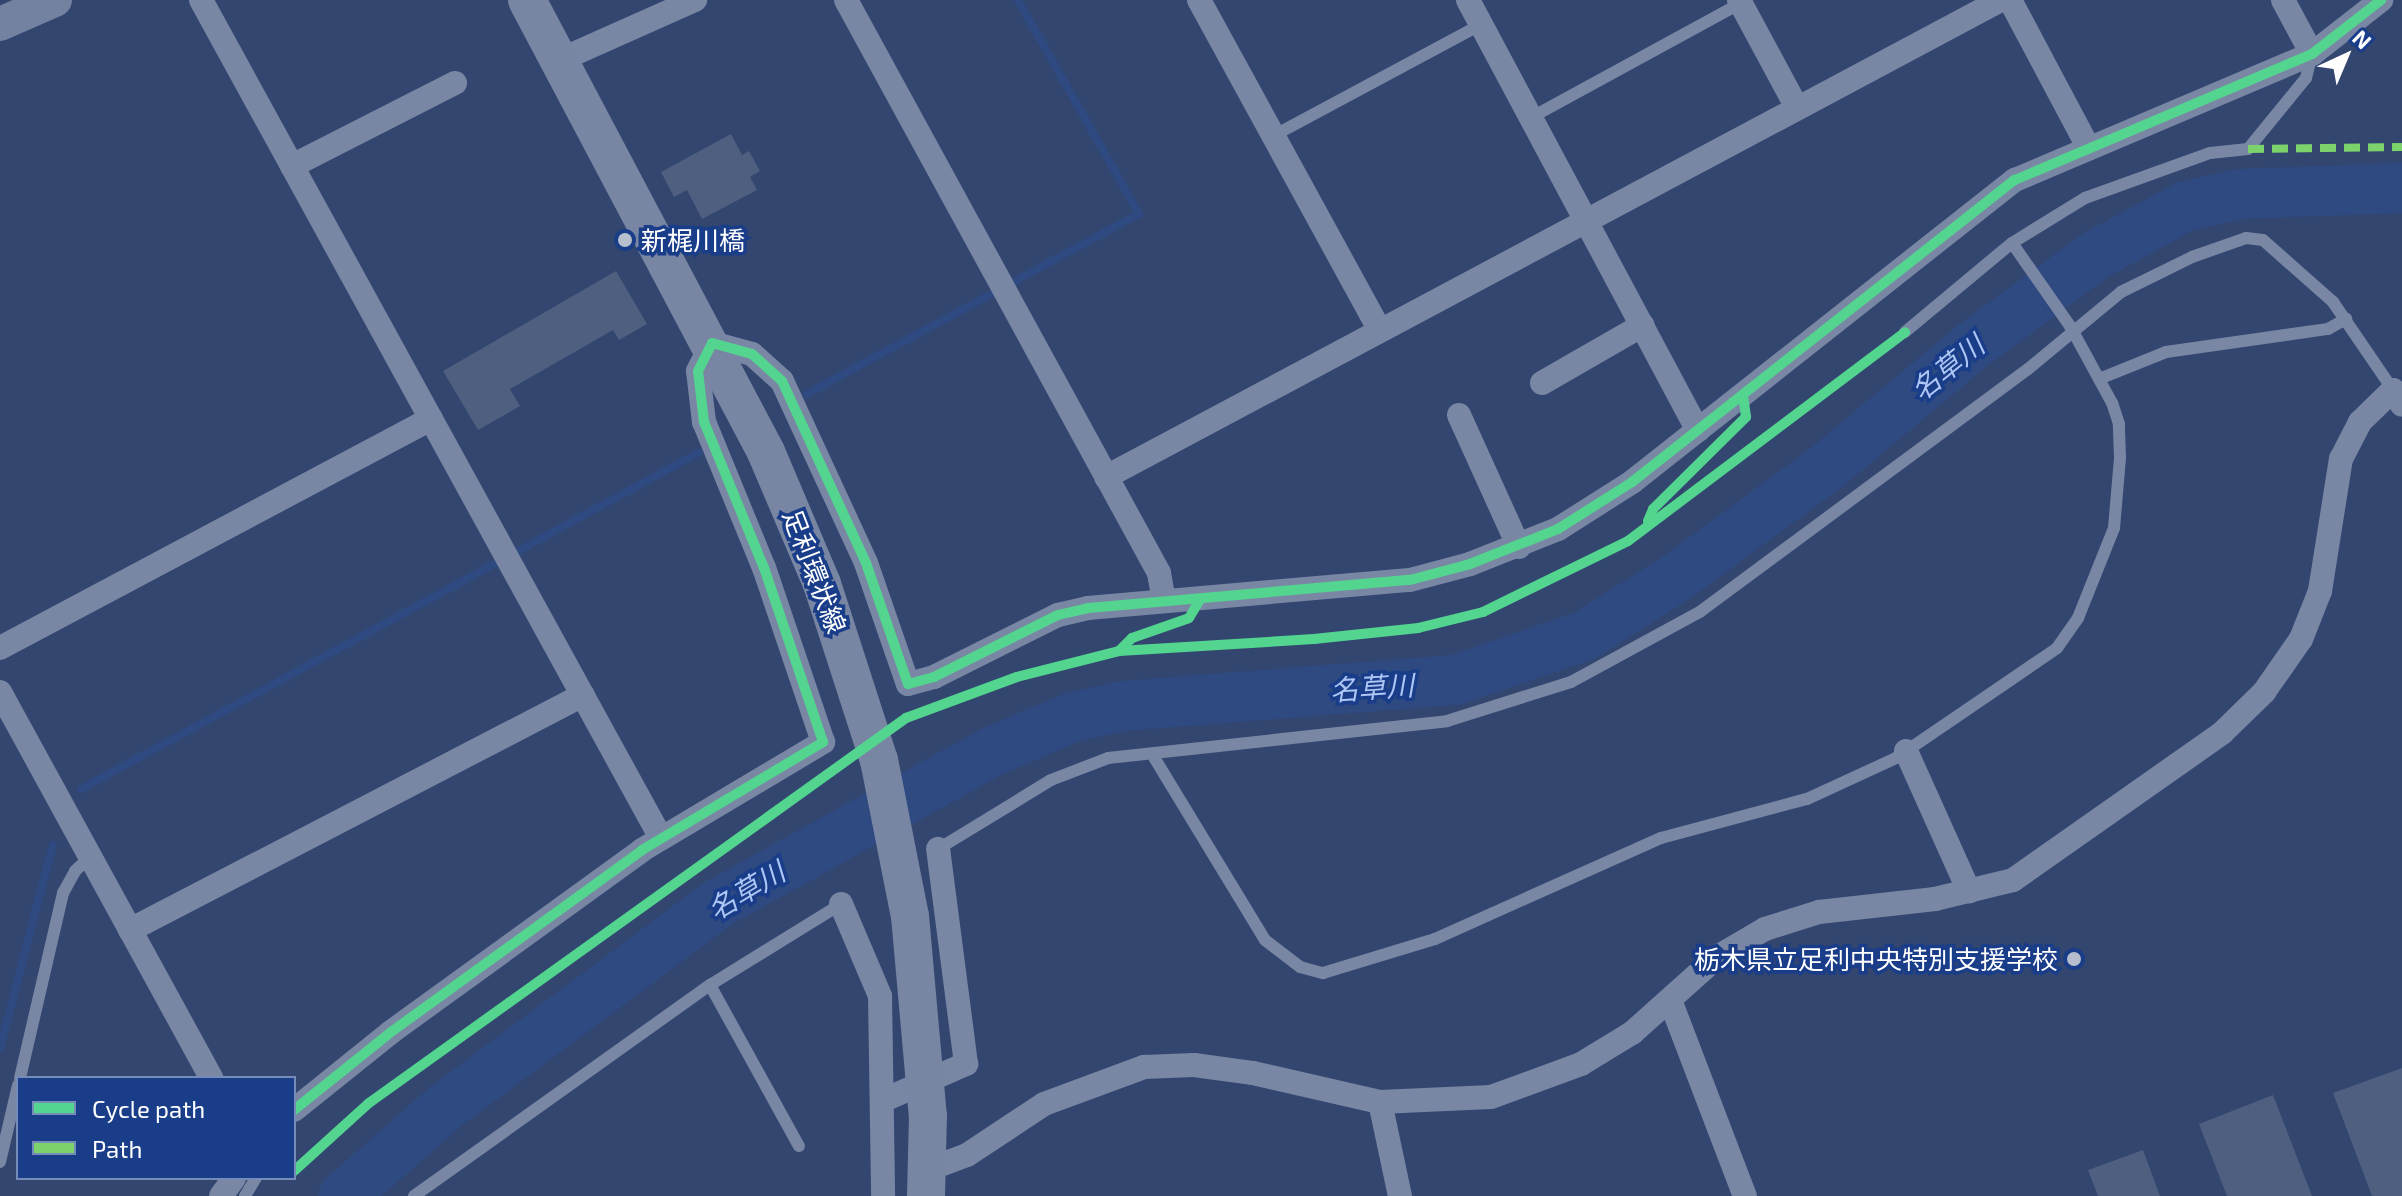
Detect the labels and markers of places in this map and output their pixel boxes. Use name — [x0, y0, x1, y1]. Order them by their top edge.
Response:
place label: 新梶川橋 — [641, 224, 745, 256]
marker: 新梶川橋 — [616, 231, 634, 249]
place label: 栃木県立足利中央特別支援学校 — [1694, 943, 2058, 975]
marker: 栃木県立足利中央特別支援学校 — [2065, 950, 2083, 968]

